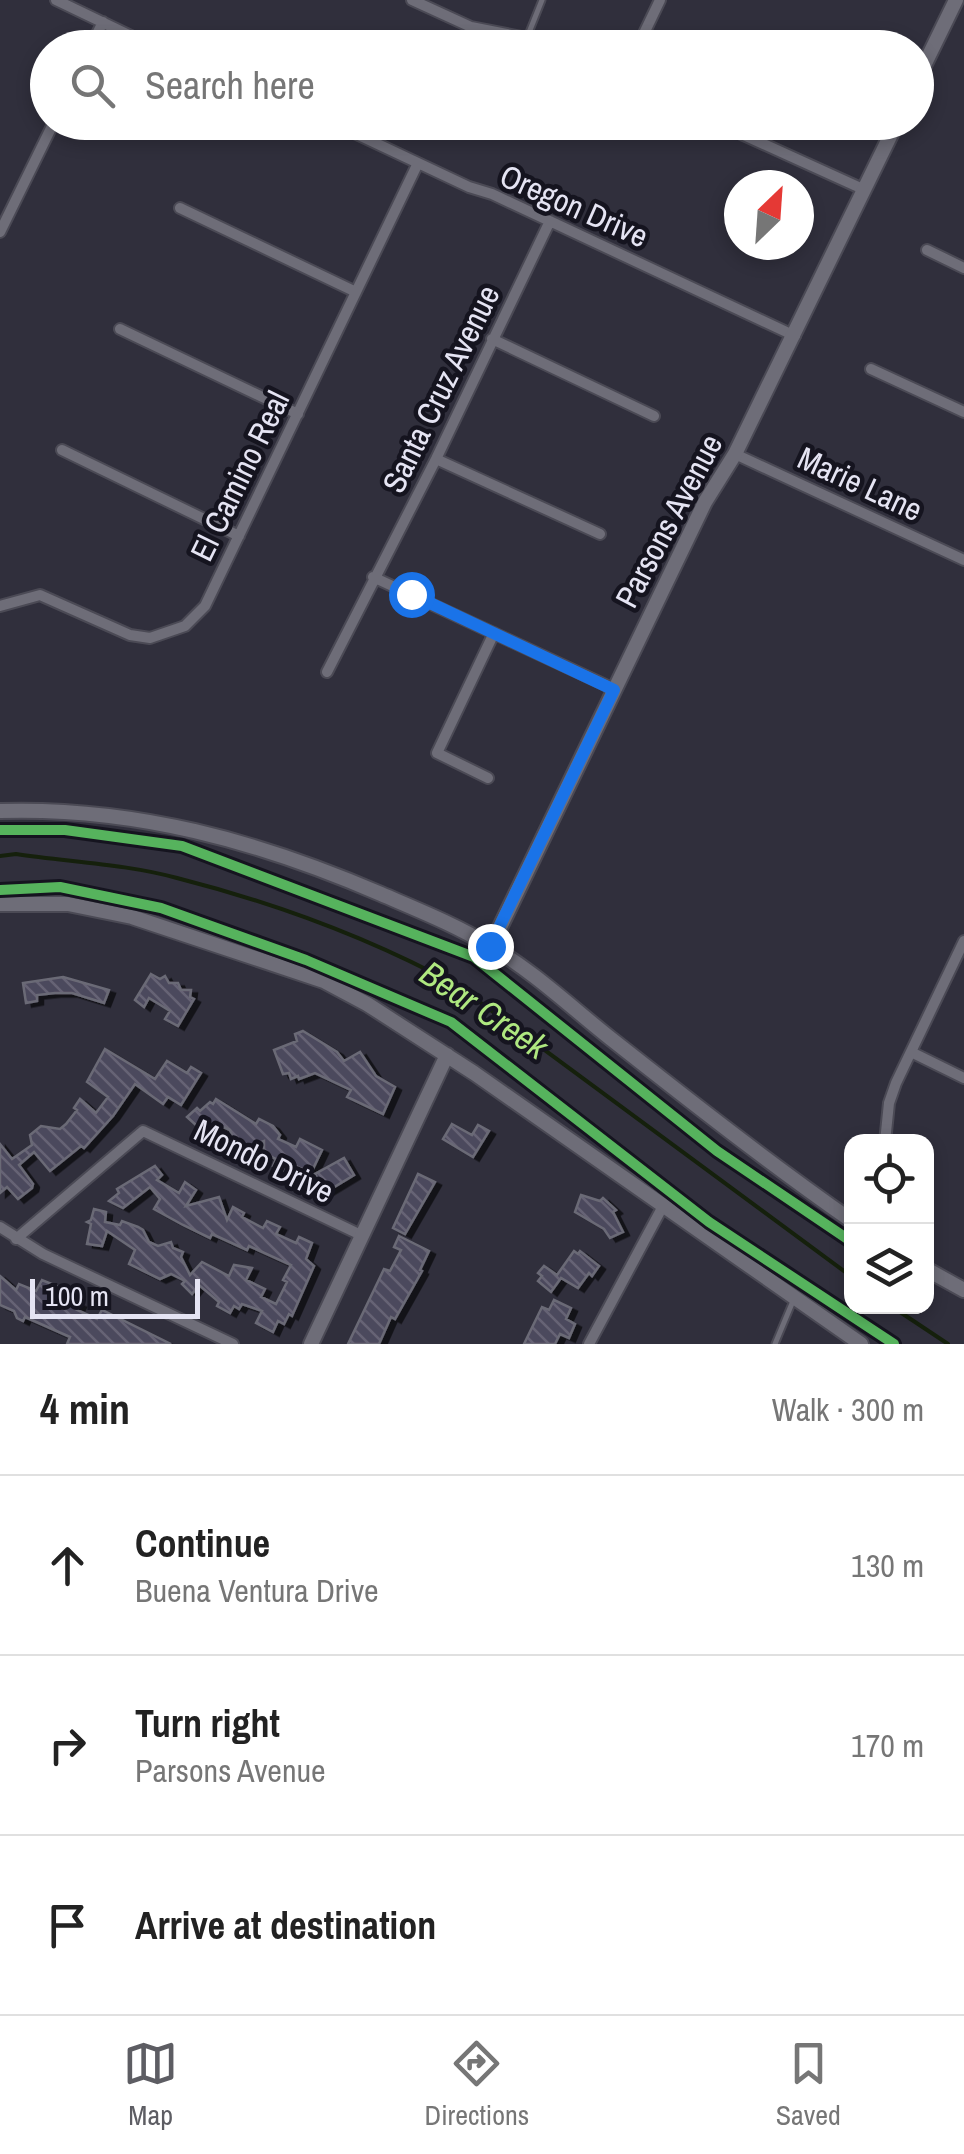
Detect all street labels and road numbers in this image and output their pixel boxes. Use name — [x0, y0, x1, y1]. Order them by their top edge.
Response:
street label: Oregon Drive — [494, 154, 655, 257]
street label: Santa Cruz Avenue — [372, 278, 509, 500]
street label: El Camino Real — [180, 384, 299, 568]
street label: Parsons Avenue — [605, 426, 732, 615]
street label: Marie Lane — [791, 436, 929, 531]
street label: Mondo Drive — [187, 1108, 341, 1213]

